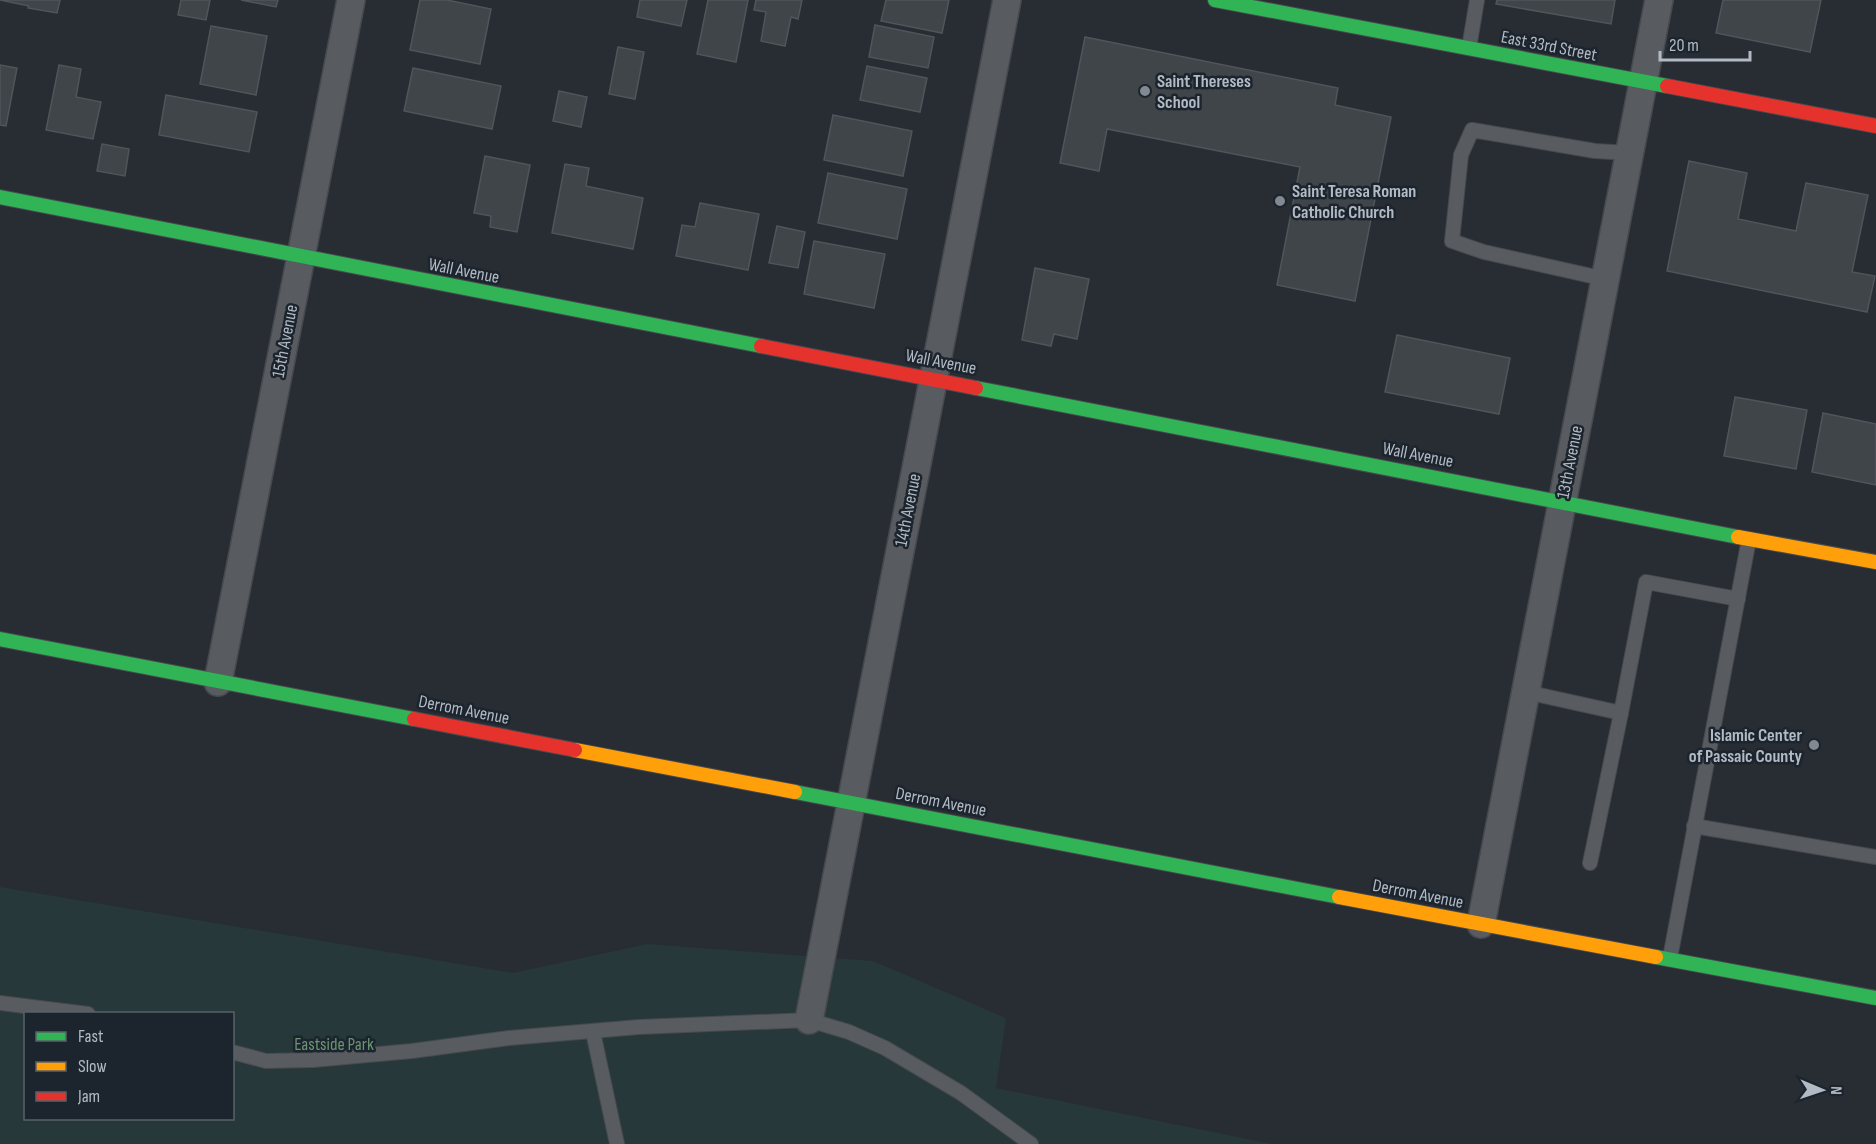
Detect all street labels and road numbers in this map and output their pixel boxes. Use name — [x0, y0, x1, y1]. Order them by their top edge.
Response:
street label: East 33rd Street — [1499, 26, 1599, 66]
street label: Wall Avenue — [427, 254, 501, 288]
street label: 15th Avenue — [268, 303, 302, 379]
street label: Wall Avenue — [904, 345, 978, 379]
street label: 13th Avenue — [1553, 424, 1587, 500]
street label: Wall Avenue — [1381, 438, 1455, 472]
street label: 14th Avenue — [891, 472, 925, 548]
street label: Derrom Avenue — [417, 691, 511, 729]
street label: Derrom Avenue — [894, 783, 988, 821]
street label: Derrom Avenue — [1371, 875, 1465, 913]

